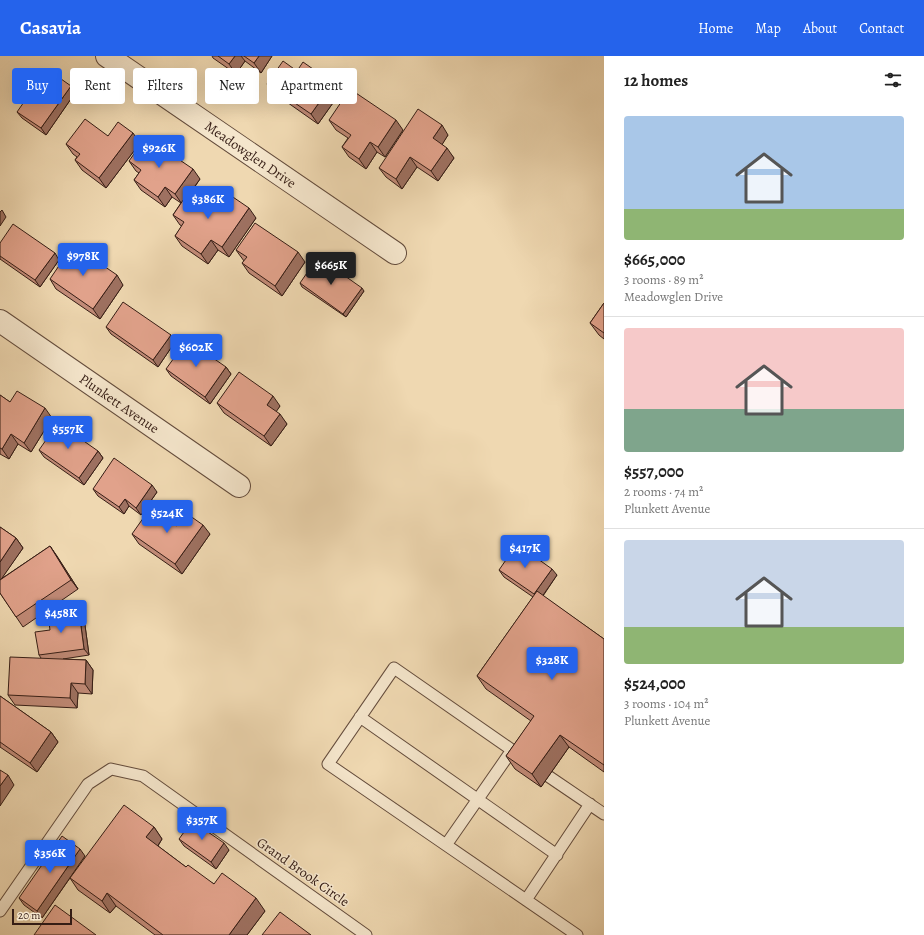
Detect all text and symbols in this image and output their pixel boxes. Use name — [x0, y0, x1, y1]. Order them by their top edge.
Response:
text: Casavia — [20, 15, 81, 41]
text: Home — [698, 19, 733, 38]
text: Map — [755, 19, 781, 38]
text: About — [803, 19, 837, 38]
text: Contact — [859, 19, 904, 38]
chip: Buy — [12, 68, 62, 104]
chip: Rent — [70, 68, 125, 104]
chip: Filters — [133, 68, 197, 104]
chip: New — [205, 68, 259, 104]
chip: Apartment — [267, 68, 357, 104]
text: 12 homes — [624, 69, 688, 92]
icon: filters — [882, 69, 904, 91]
street label: Meadowglen Drive — [201, 116, 300, 192]
pin: $926K — [131, 135, 187, 169]
text: $926K — [143, 139, 175, 156]
icon: home — [728, 142, 800, 214]
pin: $386K — [180, 186, 236, 220]
text: $386K — [192, 190, 224, 207]
pin: $978K — [55, 243, 111, 277]
text: $978K — [67, 247, 99, 264]
text: $665,000 — [624, 248, 685, 271]
pin: $665K — [303, 252, 359, 286]
text: $665K — [315, 256, 347, 273]
text: 3 rooms · 89 m² — [624, 271, 703, 288]
text: Meadowglen Drive — [624, 288, 723, 305]
pin: $602K — [168, 334, 224, 368]
text: $602K — [179, 338, 213, 355]
icon: home — [728, 354, 800, 426]
street label: Plunkett Avenue — [76, 369, 163, 438]
pin: $557K — [40, 416, 96, 450]
text: $557K — [52, 420, 84, 437]
text: $557,000 — [624, 460, 684, 483]
text: 2 rooms · 74 m² — [624, 483, 703, 500]
pin: $524K — [139, 500, 195, 534]
text: Plunkett Avenue — [624, 500, 710, 517]
text: $524K — [151, 504, 183, 521]
pin: $417K — [497, 535, 553, 569]
text: $417K — [510, 539, 540, 556]
icon: home — [728, 566, 800, 638]
pin: $458K — [33, 600, 89, 634]
text: $458K — [45, 604, 77, 621]
pin: $328K — [524, 647, 580, 681]
text: $328K — [536, 651, 568, 668]
text: $524,000 — [624, 672, 686, 695]
text: 3 rooms · 104 m² — [624, 695, 708, 712]
text: Plunkett Avenue — [624, 712, 710, 729]
pin: $357K — [174, 807, 230, 841]
text: $357K — [186, 811, 218, 828]
street label: Grand Brook Circle — [253, 833, 353, 911]
pin: $356K — [22, 840, 78, 874]
text: $356K — [34, 844, 66, 861]
scale bar — [12, 907, 72, 926]
text: 20 m — [18, 908, 40, 923]

